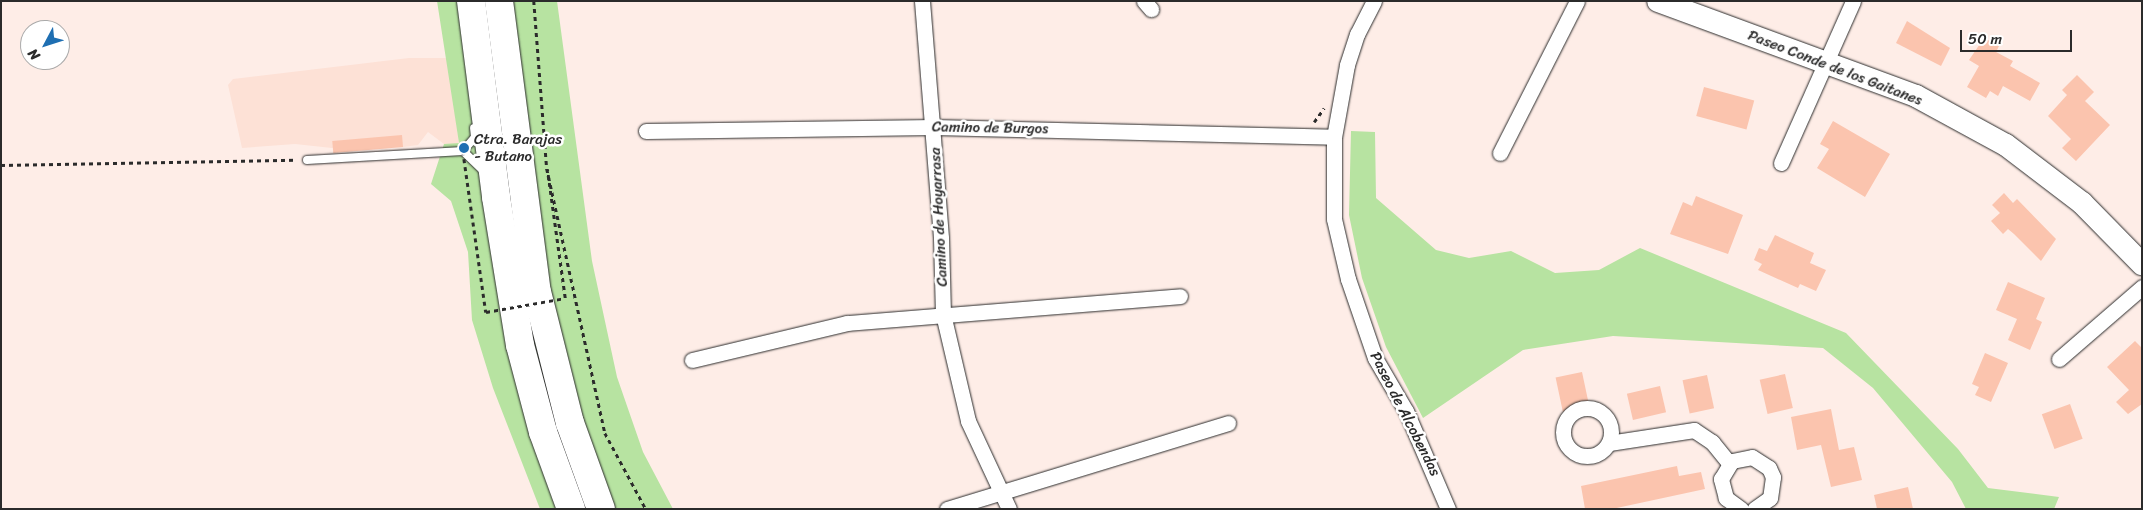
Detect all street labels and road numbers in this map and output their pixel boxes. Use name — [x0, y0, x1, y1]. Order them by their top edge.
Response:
street label: Paseo Conde de los Gaitanes — [1745, 26, 1925, 110]
street label: Camino de Burgos — [932, 118, 1048, 138]
street label: Camino de Hoyarrasa — [926, 147, 952, 287]
street label: Paseo de Alcobendas — [1366, 349, 1444, 479]

